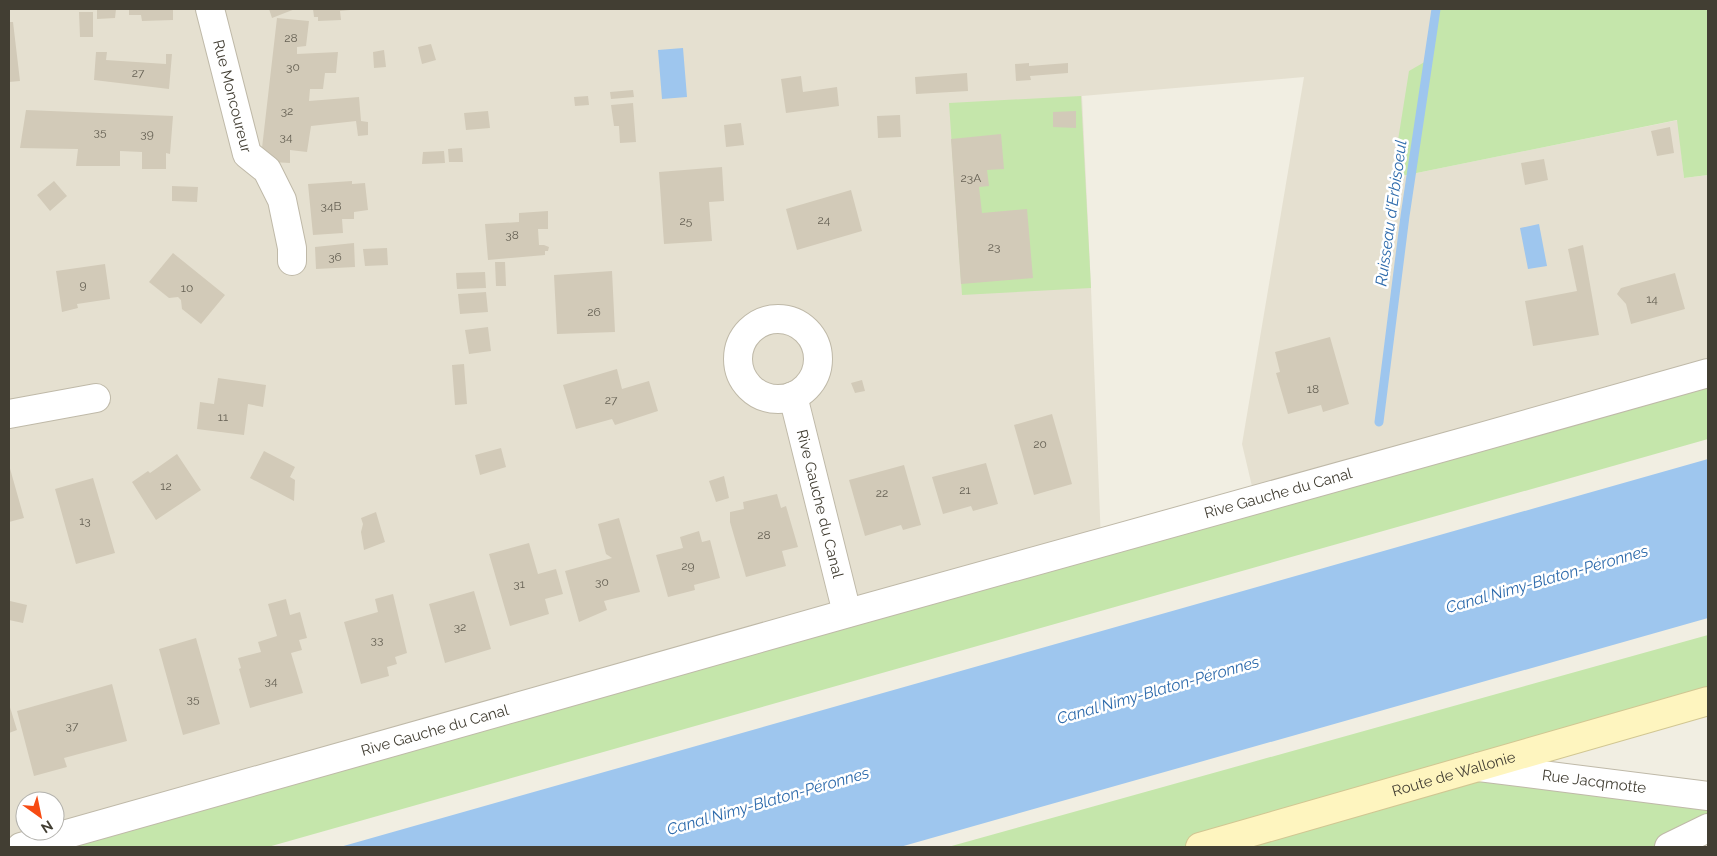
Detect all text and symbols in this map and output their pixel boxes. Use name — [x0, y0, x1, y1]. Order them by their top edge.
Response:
house number: 28 — [284, 31, 298, 45]
street label: Rue Moncoureur — [209, 38, 255, 155]
house number: 30 — [286, 60, 300, 74]
house number: 27 — [132, 66, 145, 80]
house number: 32 — [281, 104, 293, 118]
house number: 35 — [94, 125, 107, 139]
house number: 39 — [140, 127, 154, 141]
house number: 34 — [280, 130, 293, 144]
water label: Ruisseau d'Erbisoeul — [1371, 139, 1411, 287]
house number: 23A — [961, 171, 981, 185]
house number: 34B — [321, 199, 341, 213]
house number: 24 — [818, 213, 831, 227]
house number: 25 — [680, 214, 693, 228]
house number: 38 — [505, 228, 519, 242]
house number: 23 — [988, 240, 1000, 254]
house number: 36 — [328, 250, 342, 264]
house number: 9 — [79, 278, 87, 292]
house number: 10 — [181, 281, 193, 295]
house number: 14 — [1646, 292, 1658, 306]
house number: 26 — [587, 305, 601, 319]
house number: 18 — [1307, 382, 1319, 396]
house number: 27 — [605, 393, 618, 407]
house number: 11 — [218, 410, 228, 424]
street label: Rive Gauche du Canal — [793, 428, 847, 581]
house number: 20 — [1033, 437, 1047, 451]
street label: Rive Gauche du Canal — [1202, 464, 1355, 522]
house number: 12 — [160, 479, 172, 493]
house number: 21 — [959, 483, 971, 497]
house number: 22 — [876, 486, 888, 500]
house number: 13 — [79, 514, 91, 528]
house number: 28 — [757, 528, 771, 542]
water label: Canal Nimy-Blaton-Péronnes — [1444, 541, 1651, 617]
house number: 29 — [681, 559, 695, 573]
house number: 30 — [595, 575, 609, 589]
house number: 31 — [513, 577, 525, 591]
house number: 32 — [454, 620, 466, 634]
house number: 33 — [371, 633, 383, 647]
water label: Canal Nimy-Blaton-Péronnes — [1055, 652, 1262, 728]
house number: 34 — [265, 674, 278, 688]
house number: 35 — [187, 692, 200, 706]
street label: Rive Gauche du Canal — [359, 701, 512, 760]
house number: 37 — [66, 719, 79, 733]
street label: Route de Wallonie — [1390, 748, 1518, 800]
water label: Canal Nimy-Blaton-Péronnes — [665, 763, 872, 839]
street label: Rue Jacqmotte — [1541, 766, 1647, 797]
north arrow — [15, 791, 65, 841]
text: N — [38, 817, 56, 837]

